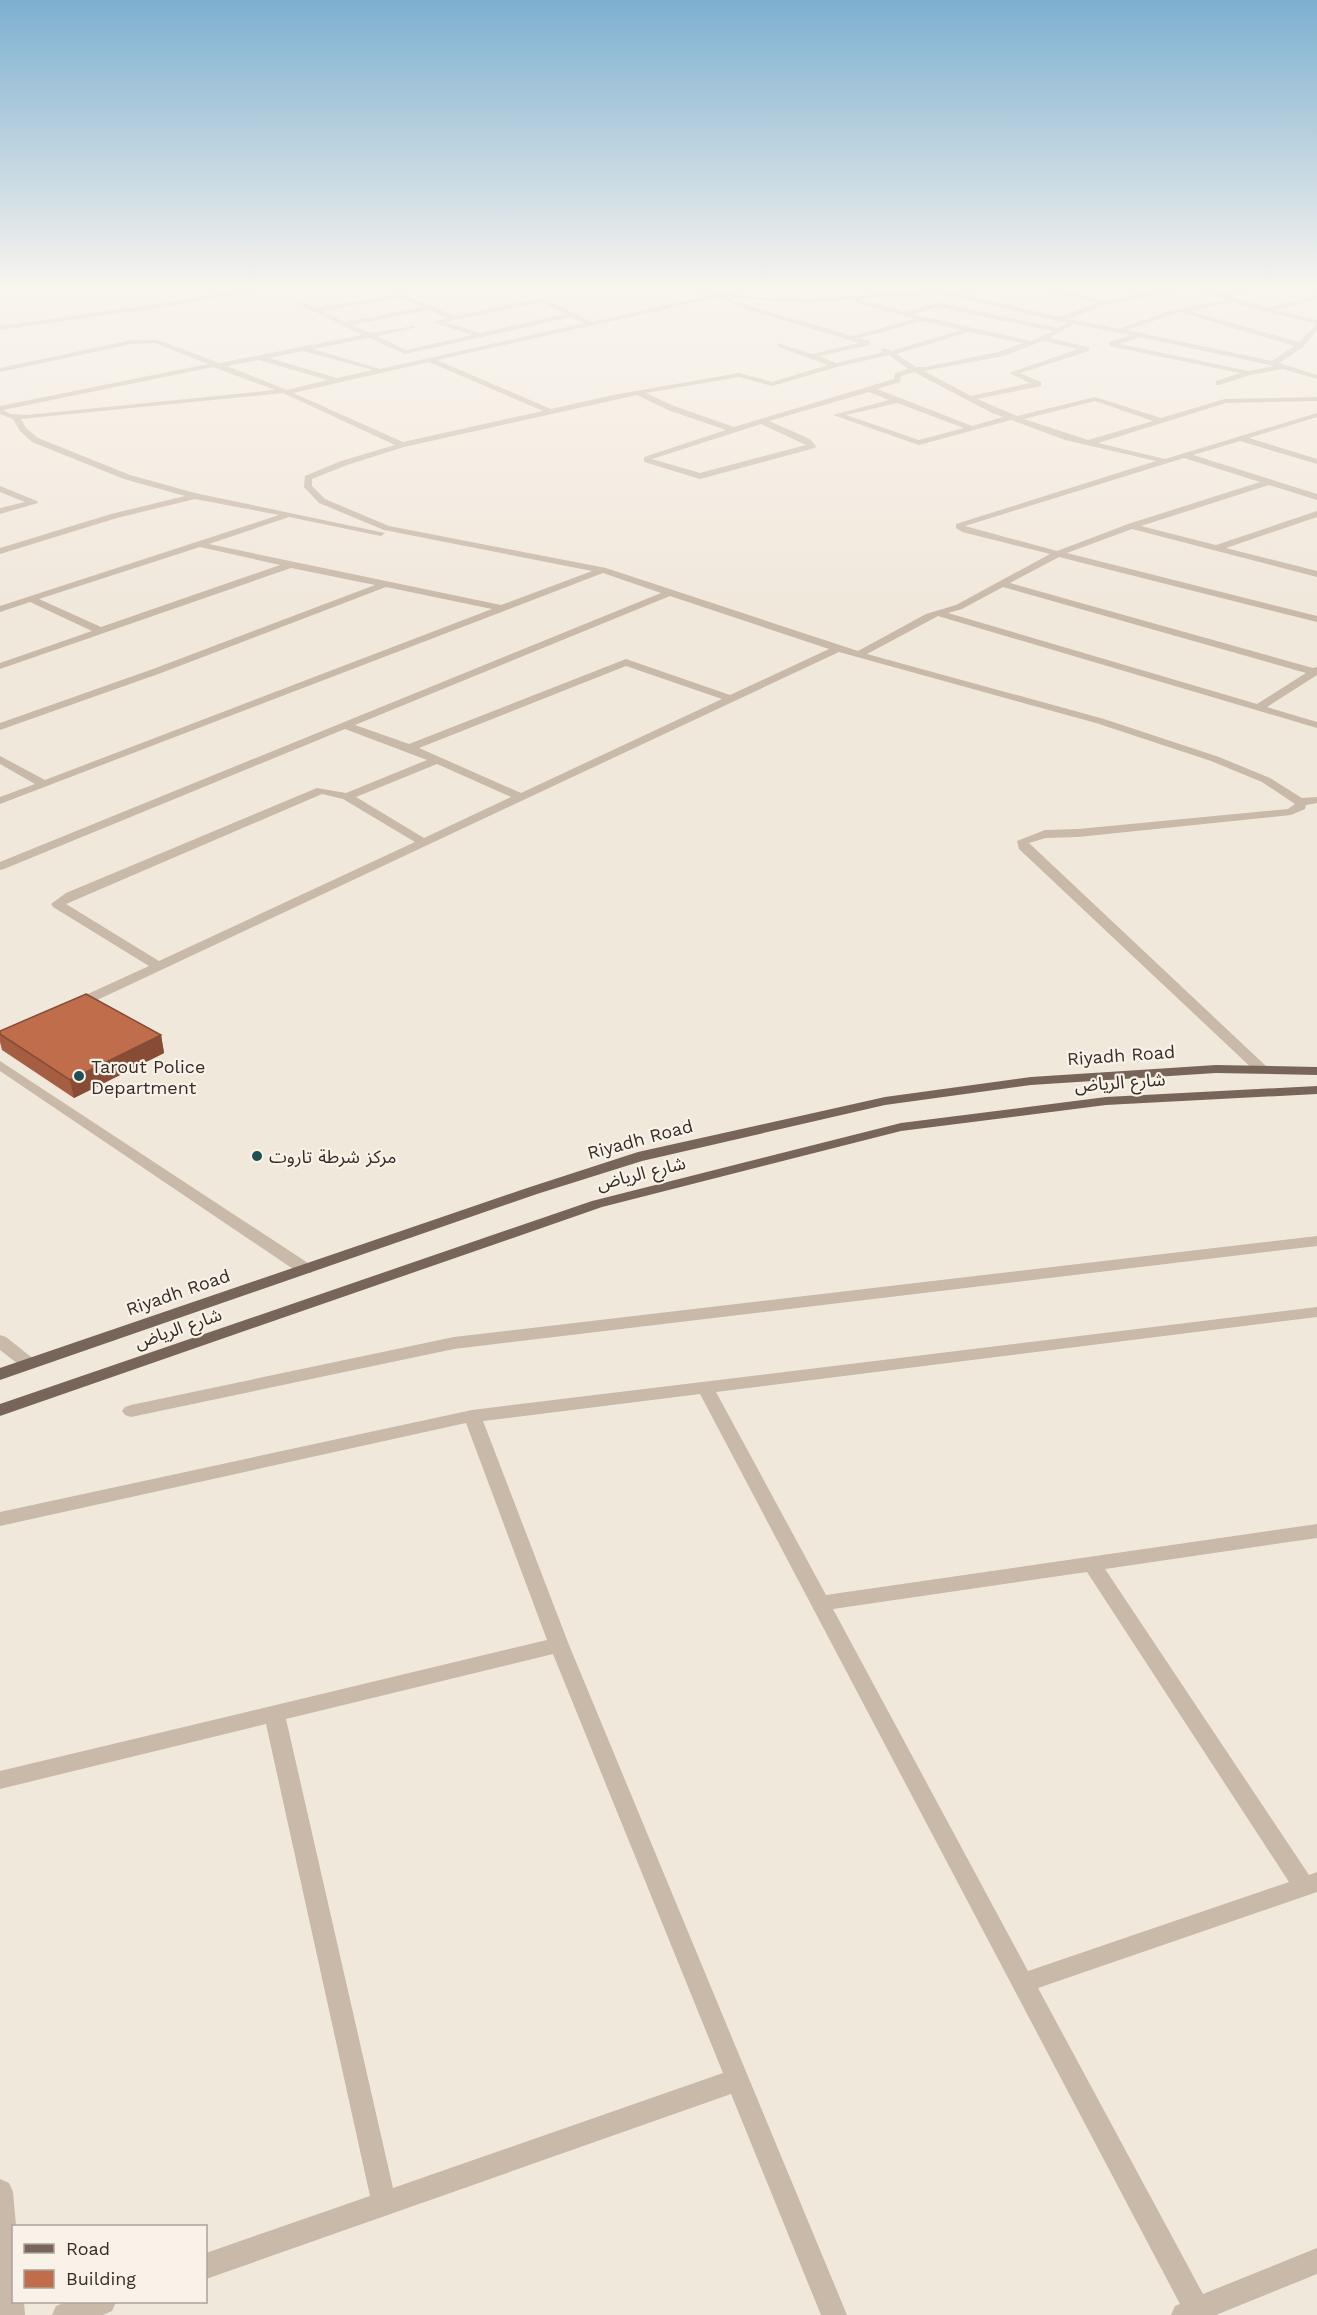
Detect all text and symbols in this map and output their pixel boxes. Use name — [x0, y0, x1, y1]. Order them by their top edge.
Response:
street label: Riyadh Road — [1066, 1041, 1176, 1069]
place label: Tarout Police Department — [91, 1056, 205, 1098]
street label: شارع الرياض — [1074, 1068, 1166, 1100]
marker: Tarout Police Department — [72, 1069, 86, 1083]
street label: Riyadh Road — [585, 1115, 695, 1163]
place label: مركز شرطة تاروت — [269, 1146, 396, 1168]
marker: مركز شرطة تاروت — [250, 1149, 264, 1163]
street label: شارع الرياض — [594, 1152, 689, 1198]
street label: Riyadh Road — [123, 1264, 233, 1320]
street label: شارع الرياض — [132, 1303, 226, 1357]
legend — [12, 2225, 207, 2303]
text: Road — [66, 2238, 110, 2259]
text: Building — [66, 2268, 136, 2289]

